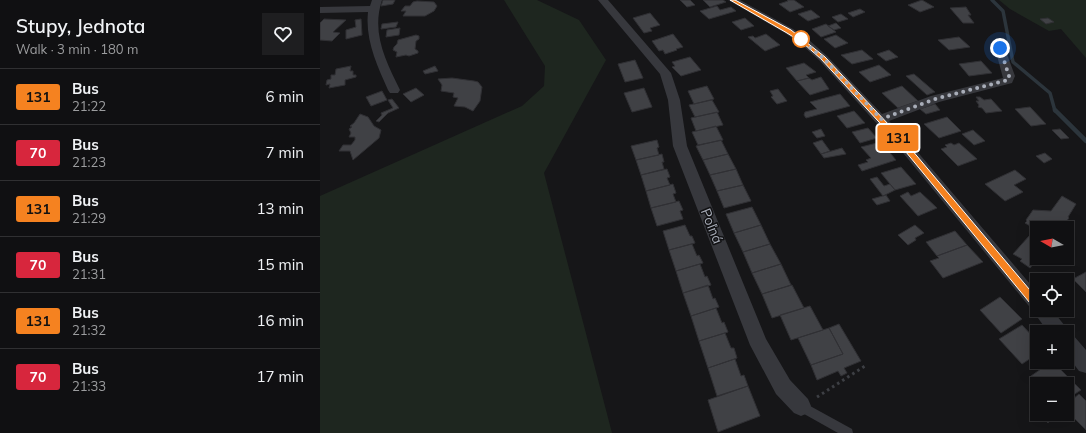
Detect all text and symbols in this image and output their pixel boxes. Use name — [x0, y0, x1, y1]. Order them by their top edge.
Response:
button: heart — [262, 13, 304, 55]
text: Stupy, Jednota — [16, 14, 145, 38]
unlabelled marker — [792, 30, 810, 48]
your location — [990, 38, 1010, 58]
text: Walk · 3 min · 180 m — [16, 41, 138, 57]
text: Bus — [72, 79, 99, 98]
text: 6 min — [266, 87, 304, 106]
text: 131 — [25, 88, 51, 106]
text: 21:22 — [72, 98, 106, 114]
line badge: 131 — [875, 125, 921, 151]
text: 131 — [885, 129, 911, 147]
text: Bus — [72, 135, 99, 154]
text: 7 min — [266, 143, 304, 162]
text: 70 — [30, 144, 46, 162]
text: 21:23 — [72, 154, 106, 170]
text: Bus — [72, 191, 99, 210]
text: 13 min — [257, 199, 304, 218]
text: 131 — [25, 200, 51, 218]
street label: Poľná — [697, 206, 727, 246]
text: 21:29 — [72, 210, 106, 226]
north arrow — [1030, 221, 1074, 265]
map controls — [1030, 221, 1074, 421]
text: Bus — [72, 247, 99, 266]
text: 15 min — [257, 255, 304, 274]
text: 70 — [30, 256, 46, 274]
text: 21:31 — [72, 266, 106, 282]
button: locate — [1030, 273, 1074, 317]
text: Bus — [72, 303, 99, 322]
text: 16 min — [257, 311, 304, 330]
text: 131 — [25, 312, 51, 330]
text: 21:32 — [72, 322, 106, 338]
button: + — [1030, 325, 1074, 369]
text: Bus — [72, 359, 99, 378]
text: 17 min — [257, 367, 304, 386]
text: 70 — [30, 368, 46, 386]
button: − — [1030, 377, 1074, 421]
text: 21:33 — [72, 378, 106, 394]

